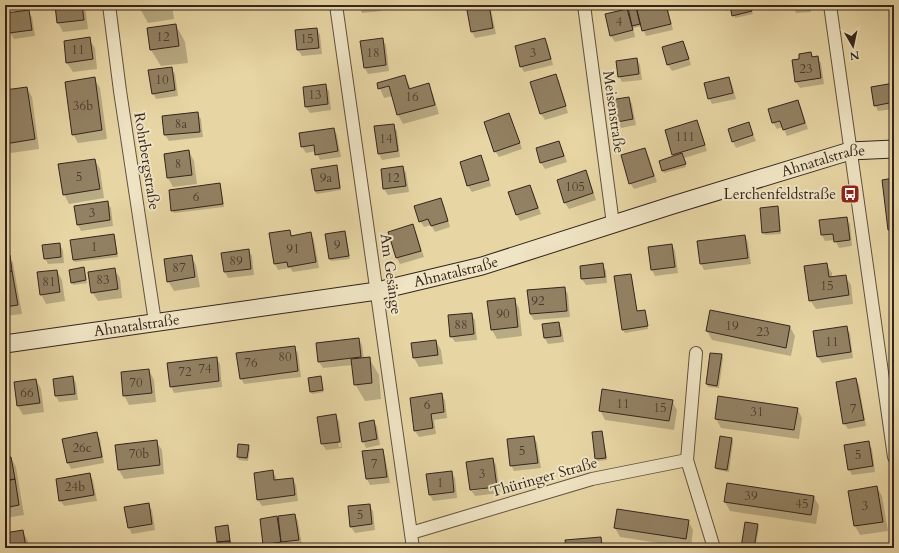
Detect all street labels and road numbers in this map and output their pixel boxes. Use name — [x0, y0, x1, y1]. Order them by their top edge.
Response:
street label: Meisenstraße — [598, 70, 630, 155]
street label: Rohrbergstraße — [129, 111, 165, 211]
street label: Ahnatalstraße — [779, 140, 866, 181]
street label: Am Gesänge — [375, 232, 407, 316]
street label: Ahnatalstraße — [412, 251, 501, 292]
street label: Ahnatalstraße — [92, 309, 181, 341]
street label: Thüringer Straße — [488, 452, 600, 502]

